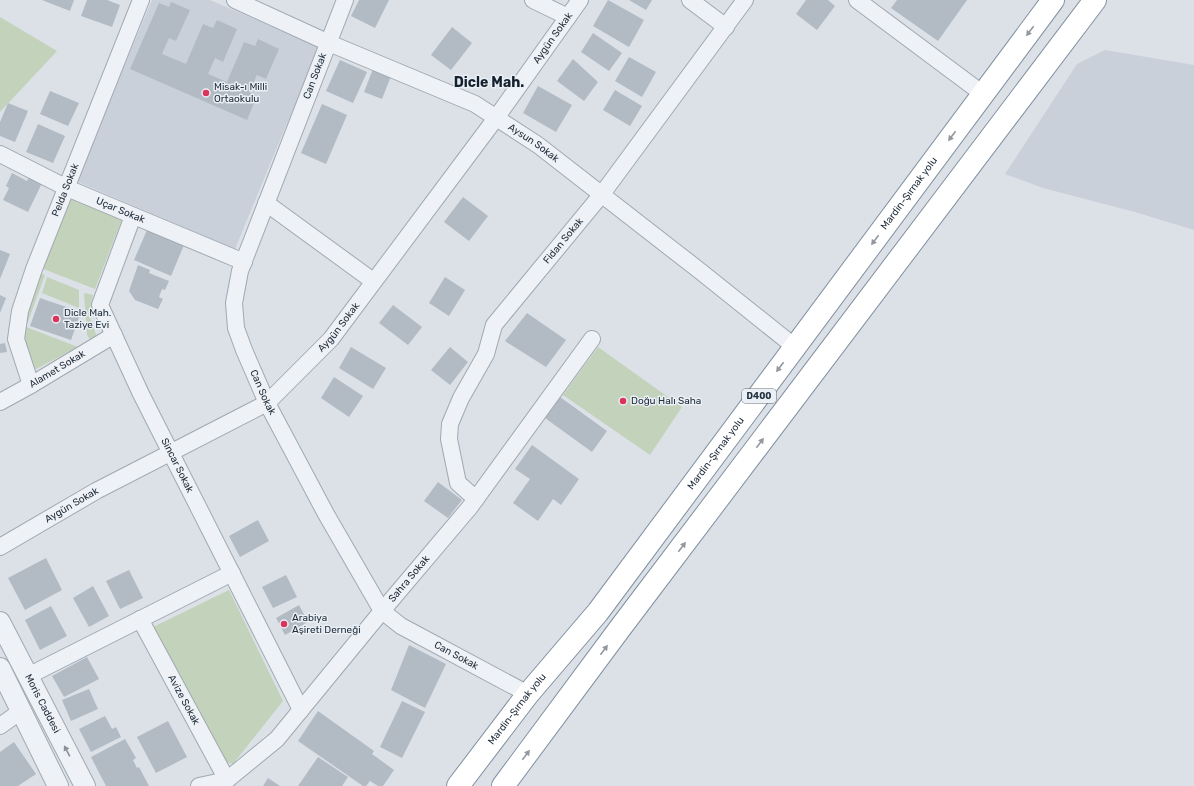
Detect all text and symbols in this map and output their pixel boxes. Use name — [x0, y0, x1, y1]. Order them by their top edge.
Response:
street label: Aygün Sokak — [531, 9, 576, 66]
one-way arrow — [1026, 26, 1034, 37]
street label: Can Sokak — [301, 50, 330, 101]
district label: Dicle Mah. — [454, 74, 524, 91]
place label: Misak-ı Milli Ortaokulu — [214, 81, 267, 105]
marker: Misak-ı Milli Ortaokulu — [201, 88, 211, 98]
street label: Aysun Sokak — [506, 121, 562, 165]
one-way arrow — [948, 130, 956, 141]
street label: Mardin-Şırnak yolu — [878, 155, 940, 232]
street label: Pelda Sokak — [49, 161, 82, 218]
street label: Uçar Sokak — [94, 195, 147, 226]
street label: Fidan Sokak — [541, 215, 586, 266]
one-way arrow — [871, 234, 879, 245]
street label: Aygün Sokak — [315, 299, 363, 355]
place label: Dicle Mah. Taziye Evi — [64, 307, 111, 331]
marker: Dicle Mah. Taziye Evi — [51, 314, 61, 324]
street label: Alamet Sokak — [27, 347, 88, 391]
one-way arrow — [776, 361, 785, 372]
street label: Can Sokak — [247, 368, 279, 418]
road number: D400 — [742, 389, 776, 403]
place label: Doğu Halı Saha — [631, 395, 701, 407]
marker: Doğu Halı Saha — [618, 396, 628, 406]
street label: Mardin-Şırnak yolu — [685, 415, 747, 492]
street label: Sincar Sokak — [158, 436, 196, 495]
one-way arrow — [756, 438, 764, 448]
street label: Aygün Sokak — [43, 484, 101, 525]
one-way arrow — [678, 541, 686, 552]
street label: Sahra Sokak — [386, 552, 433, 605]
place label: Arabiya Aşireti Derneği — [292, 612, 361, 636]
marker: Arabiya Aşireti Derneği — [279, 619, 289, 629]
street label: Can Sokak — [432, 639, 481, 673]
one-way arrow — [600, 645, 608, 656]
street label: Mardin-Şırnak yolu — [486, 671, 549, 747]
street label: Moris Caddesi — [22, 672, 63, 735]
street label: Avize Sokak — [165, 673, 203, 728]
one-way arrow — [64, 745, 70, 757]
one-way arrow — [522, 749, 530, 760]

